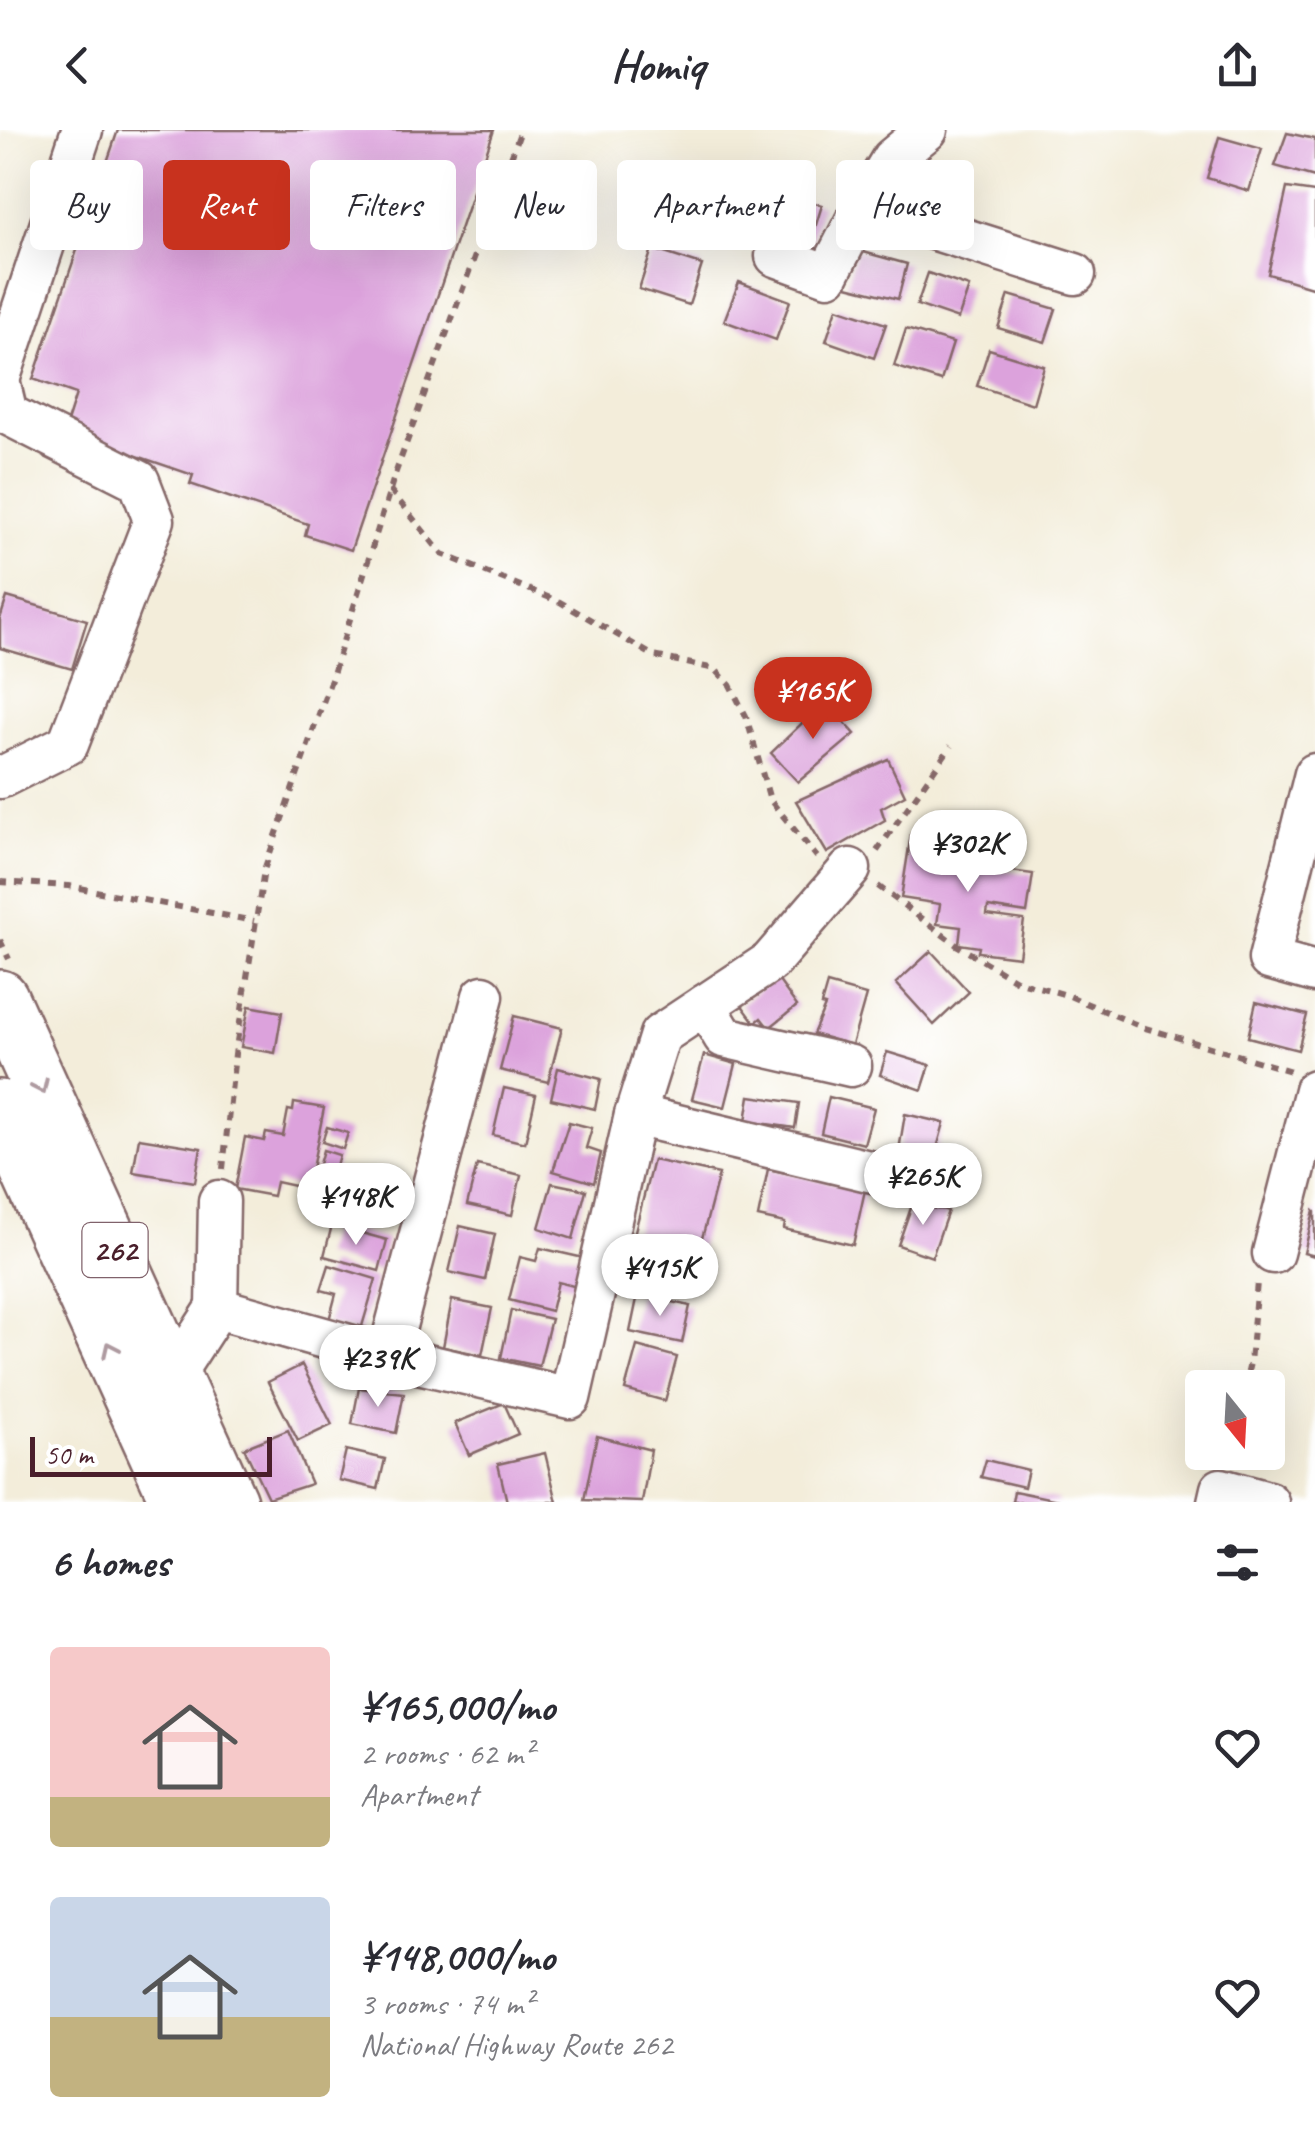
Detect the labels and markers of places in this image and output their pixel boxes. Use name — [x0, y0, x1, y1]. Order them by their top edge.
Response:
pin: ¥165K — [743, 657, 883, 742]
pin: ¥302K — [898, 810, 1038, 895]
pin: ¥265K — [853, 1143, 993, 1228]
pin: ¥148K — [286, 1163, 426, 1248]
pin: ¥415K — [590, 1234, 730, 1319]
pin: ¥239K — [308, 1325, 448, 1410]

